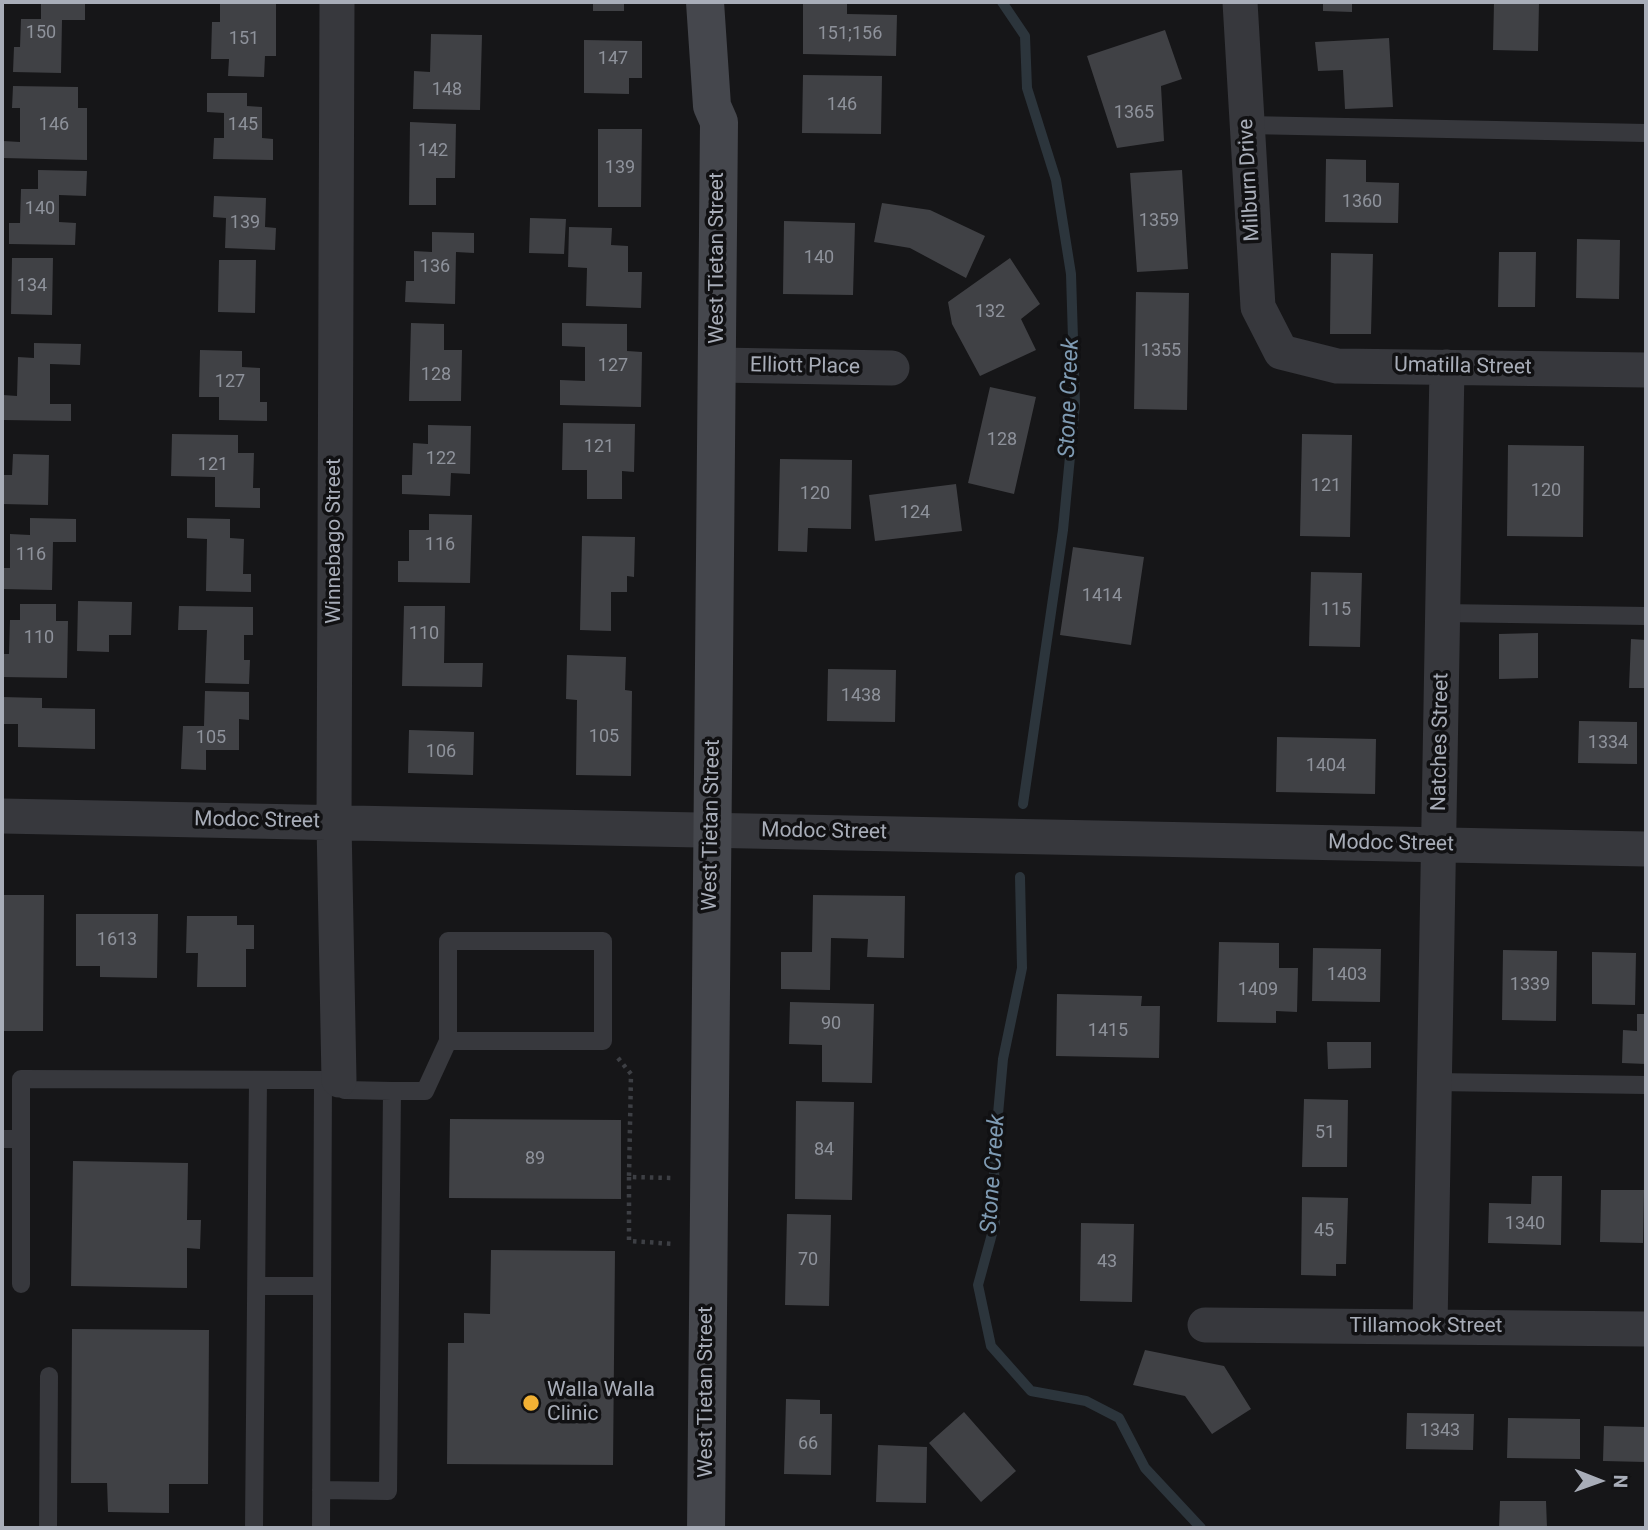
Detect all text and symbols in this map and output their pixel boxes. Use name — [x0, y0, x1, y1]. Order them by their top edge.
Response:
house number: 150 — [26, 22, 56, 44]
house number: 151;156 — [818, 23, 882, 45]
house number: 151 — [229, 28, 259, 50]
house number: 147 — [598, 48, 628, 70]
house number: 148 — [432, 79, 462, 101]
house number: 146 — [827, 94, 857, 116]
house number: 1365 — [1114, 102, 1154, 124]
house number: 146 — [39, 114, 69, 136]
house number: 145 — [228, 114, 258, 136]
street label: Milburn Drive — [1234, 118, 1266, 242]
house number: 142 — [418, 140, 448, 162]
house number: 139 — [605, 157, 635, 179]
street label: West Tietan Street — [705, 172, 731, 344]
house number: 1360 — [1342, 191, 1382, 213]
house number: 140 — [25, 198, 55, 220]
house number: 1359 — [1139, 210, 1179, 232]
house number: 139 — [230, 212, 260, 234]
house number: 140 — [804, 247, 834, 269]
house number: 136 — [420, 256, 450, 278]
house number: 134 — [17, 275, 47, 297]
house number: 132 — [975, 301, 1005, 323]
water label: Stone Creek — [1054, 338, 1086, 458]
house number: 1355 — [1141, 340, 1181, 362]
street label: Elliott Place — [750, 353, 860, 381]
street label: Umatilla Street — [1394, 353, 1532, 381]
house number: 127 — [598, 355, 628, 377]
house number: 128 — [421, 364, 451, 386]
house number: 127 — [215, 371, 245, 393]
house number: 128 — [987, 429, 1017, 451]
house number: 121 — [584, 436, 614, 458]
house number: 122 — [426, 448, 456, 470]
house number: 121 — [198, 454, 228, 476]
street label: Winnebago Street — [322, 458, 348, 624]
house number: 121 — [1311, 475, 1341, 497]
house number: 120 — [1531, 480, 1561, 502]
house number: 120 — [800, 483, 830, 505]
house number: 124 — [900, 502, 930, 524]
house number: 116 — [425, 534, 455, 556]
house number: 116 — [16, 544, 46, 566]
house number: 1414 — [1082, 585, 1122, 607]
house number: 115 — [1321, 599, 1351, 621]
house number: 110 — [409, 623, 439, 645]
house number: 110 — [24, 627, 54, 649]
street label: Natches Street — [1427, 673, 1455, 811]
house number: 1438 — [841, 685, 881, 707]
house number: 105 — [589, 726, 619, 748]
house number: 105 — [196, 727, 226, 749]
house number: 1334 — [1588, 732, 1628, 754]
street label: West Tietan Street — [698, 739, 726, 911]
house number: 106 — [426, 741, 456, 763]
house number: 1404 — [1306, 755, 1346, 777]
street label: Modoc Street — [194, 807, 320, 835]
street label: Modoc Street — [761, 818, 887, 846]
street label: Modoc Street — [1328, 830, 1454, 858]
house number: 1613 — [97, 929, 137, 951]
house number: 1403 — [1327, 964, 1367, 986]
house number: 1339 — [1510, 974, 1550, 996]
house number: 1409 — [1238, 979, 1278, 1001]
house number: 90 — [821, 1013, 841, 1035]
house number: 1415 — [1088, 1020, 1128, 1042]
water label: Stone Creek — [976, 1113, 1012, 1235]
house number: 51 — [1315, 1122, 1335, 1144]
house number: 84 — [814, 1139, 834, 1161]
house number: 89 — [525, 1148, 545, 1170]
house number: 1340 — [1505, 1213, 1545, 1235]
house number: 45 — [1314, 1220, 1334, 1242]
house number: 70 — [798, 1249, 818, 1271]
house number: 43 — [1097, 1251, 1117, 1273]
street label: West Tietan Street — [694, 1306, 720, 1478]
street label: Tillamook Street — [1350, 1314, 1502, 1340]
place label: Walla Walla Clinic — [547, 1378, 655, 1428]
marker: Walla Walla Clinic — [521, 1393, 541, 1413]
house number: 1343 — [1420, 1420, 1460, 1442]
house number: 66 — [798, 1433, 818, 1455]
north arrow — [1564, 1446, 1634, 1516]
text: N — [1609, 1474, 1632, 1488]

